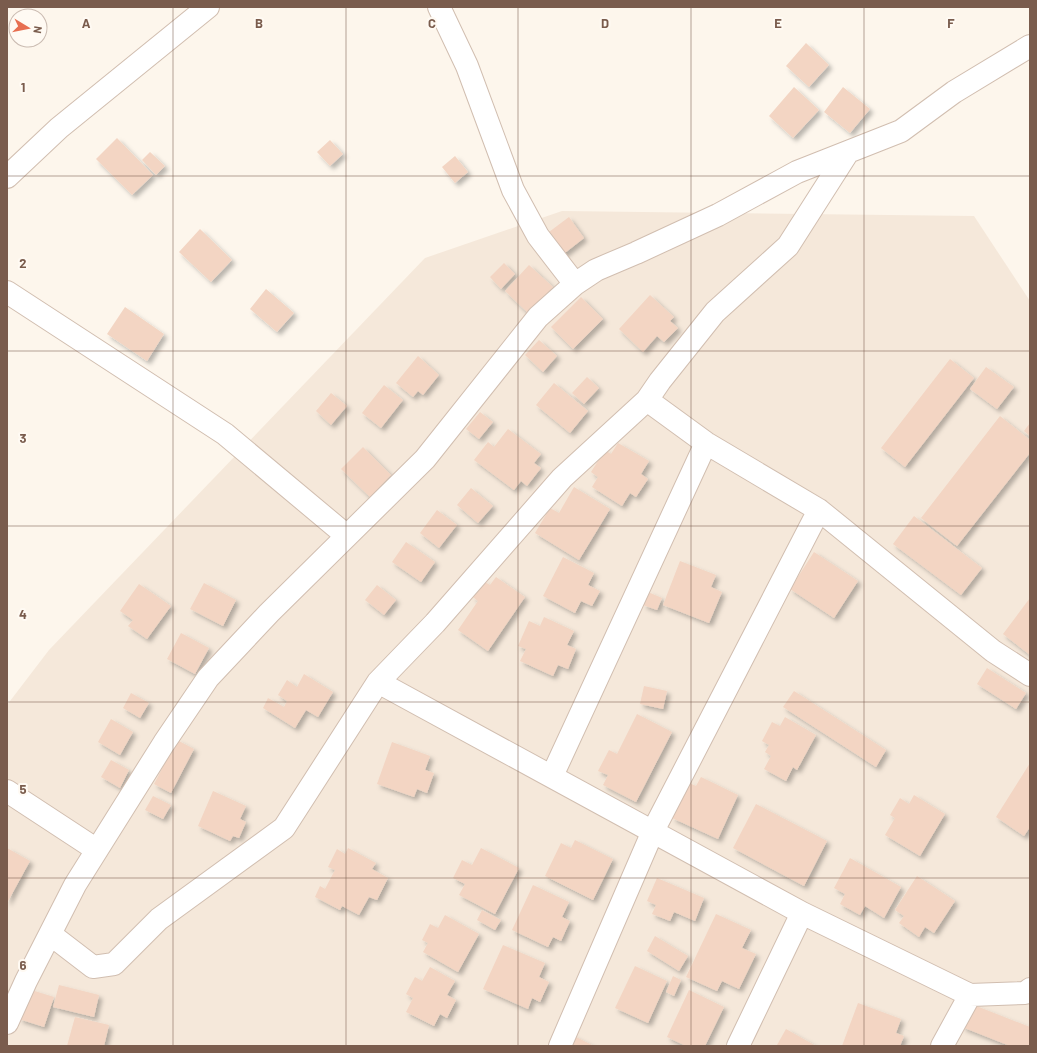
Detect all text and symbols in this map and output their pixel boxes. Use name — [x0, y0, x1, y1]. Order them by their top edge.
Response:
north arrow — [8, 8, 48, 48]
text: A — [82, 15, 91, 31]
text: B — [255, 15, 263, 31]
text: C — [428, 15, 436, 31]
text: D — [601, 15, 609, 31]
text: E — [774, 15, 782, 31]
text: F — [947, 15, 955, 31]
text: N — [31, 25, 45, 35]
text: 1 — [21, 79, 25, 95]
text: 2 — [19, 255, 27, 271]
text: 3 — [19, 430, 27, 446]
text: 4 — [19, 606, 27, 622]
text: 5 — [19, 781, 27, 797]
text: 6 — [20, 957, 27, 973]

